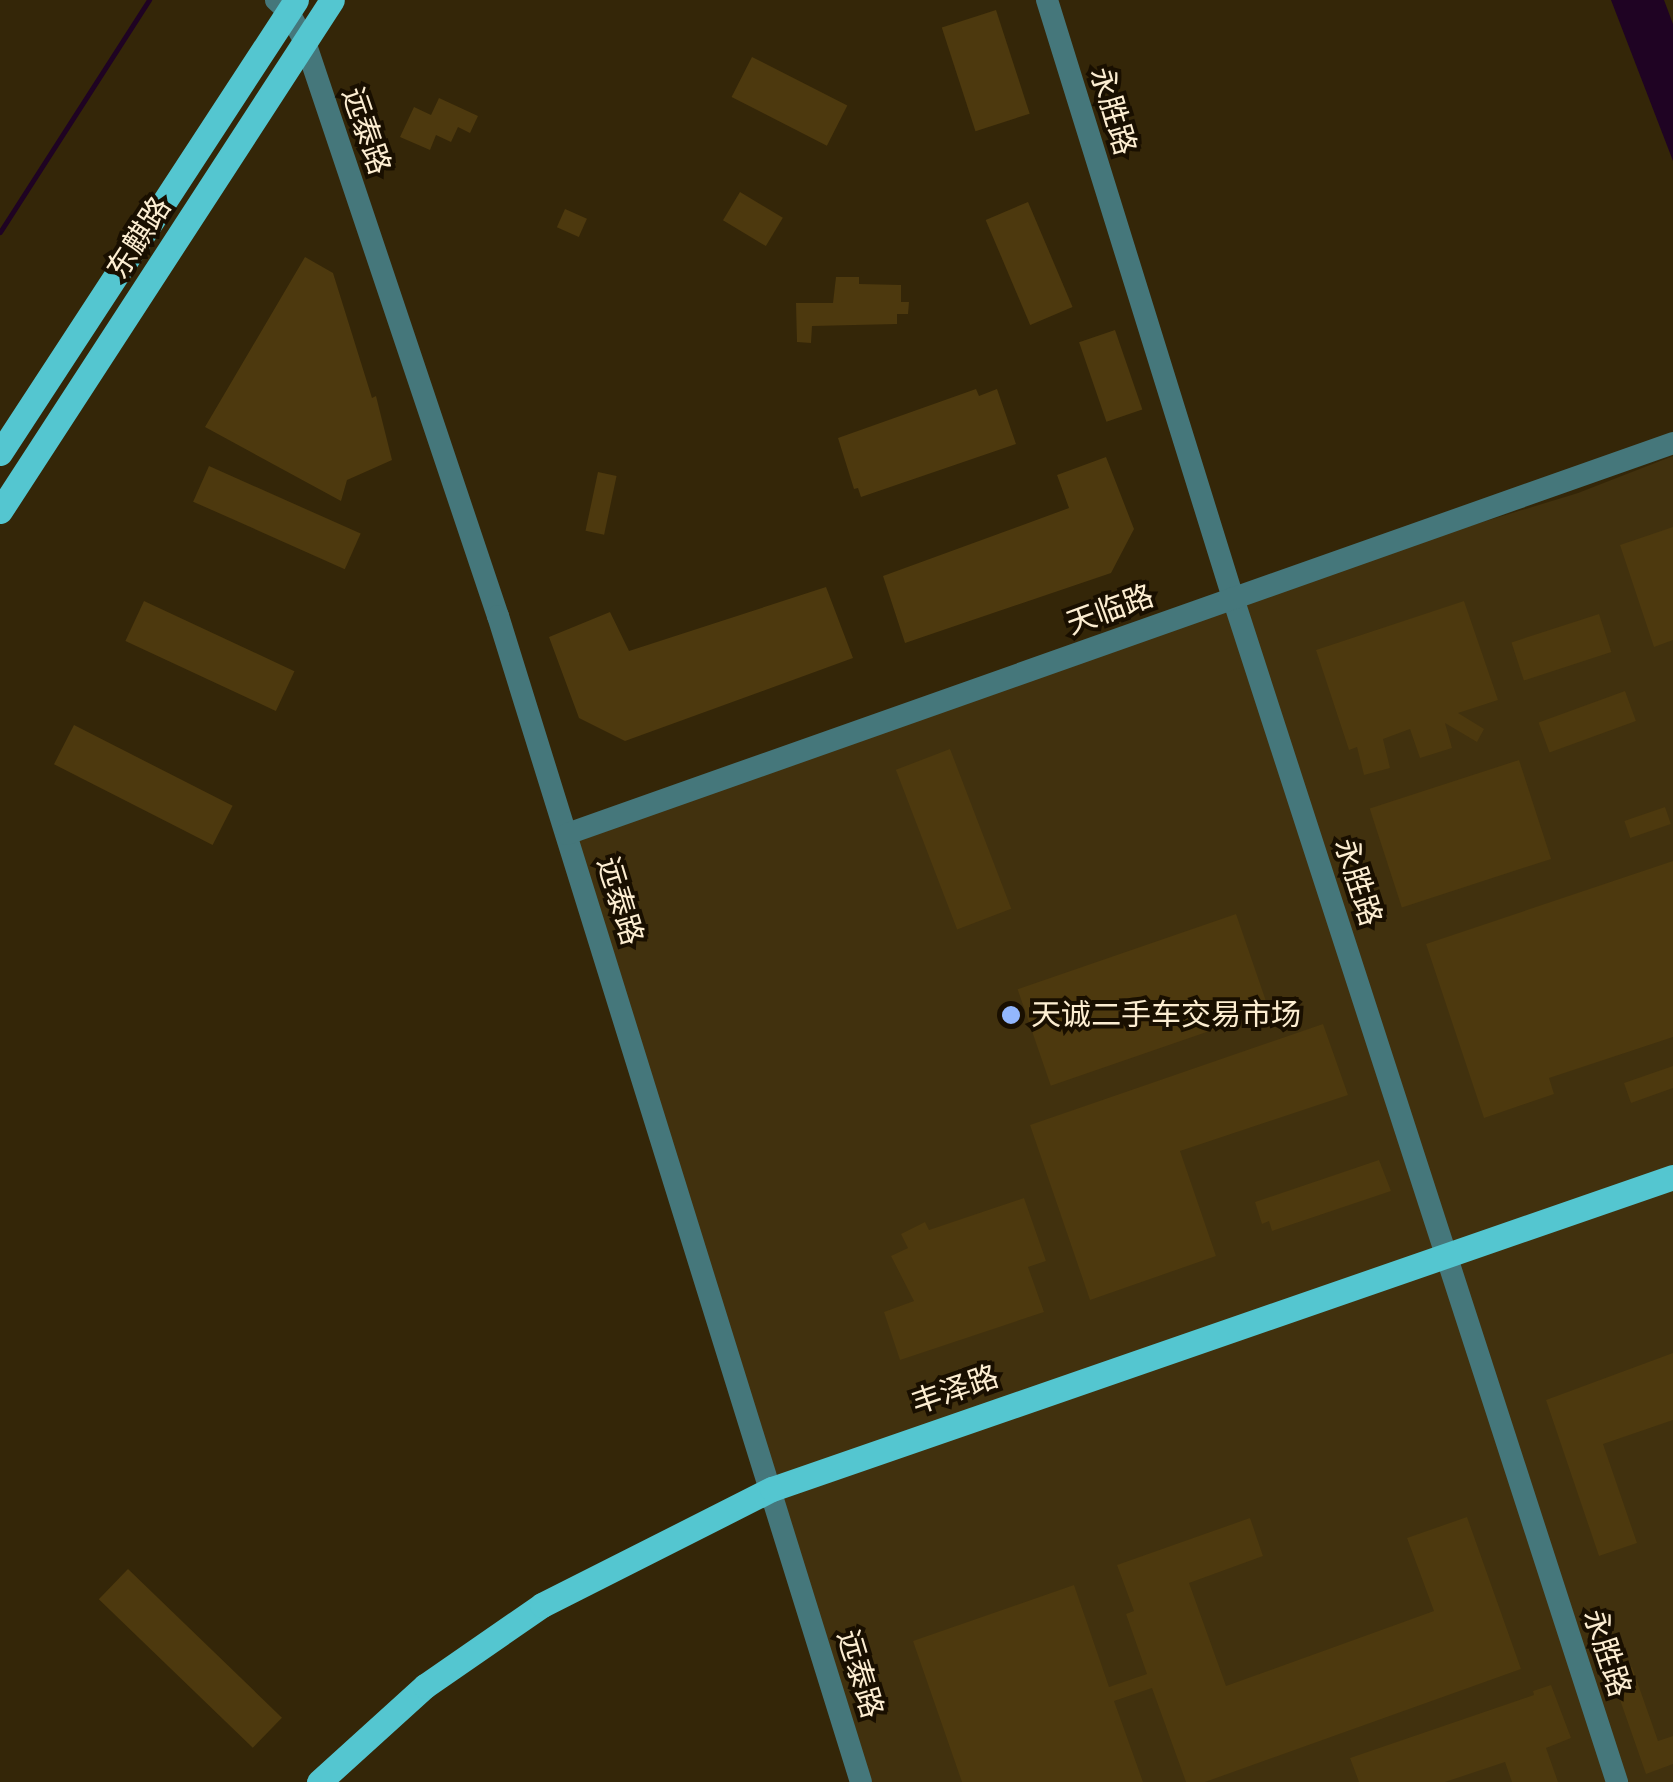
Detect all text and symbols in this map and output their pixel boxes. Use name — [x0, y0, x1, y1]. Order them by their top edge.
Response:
street label: 永胜路 — [1083, 63, 1143, 159]
street label: 远泰路 — [334, 83, 398, 179]
street label: 东麒路 — [99, 190, 179, 286]
street label: 天临路 — [1062, 578, 1158, 642]
street label: 永胜路 — [1327, 834, 1389, 930]
street label: 远泰路 — [590, 853, 650, 949]
place label: 天诚二手车交易市场 — [1031, 997, 1301, 1033]
marker: 天诚二手车交易市场 — [1000, 1004, 1022, 1026]
street label: 丰泽路 — [907, 1358, 1003, 1422]
street label: 永胜路 — [1576, 1605, 1638, 1701]
street label: 远泰路 — [830, 1626, 890, 1722]

